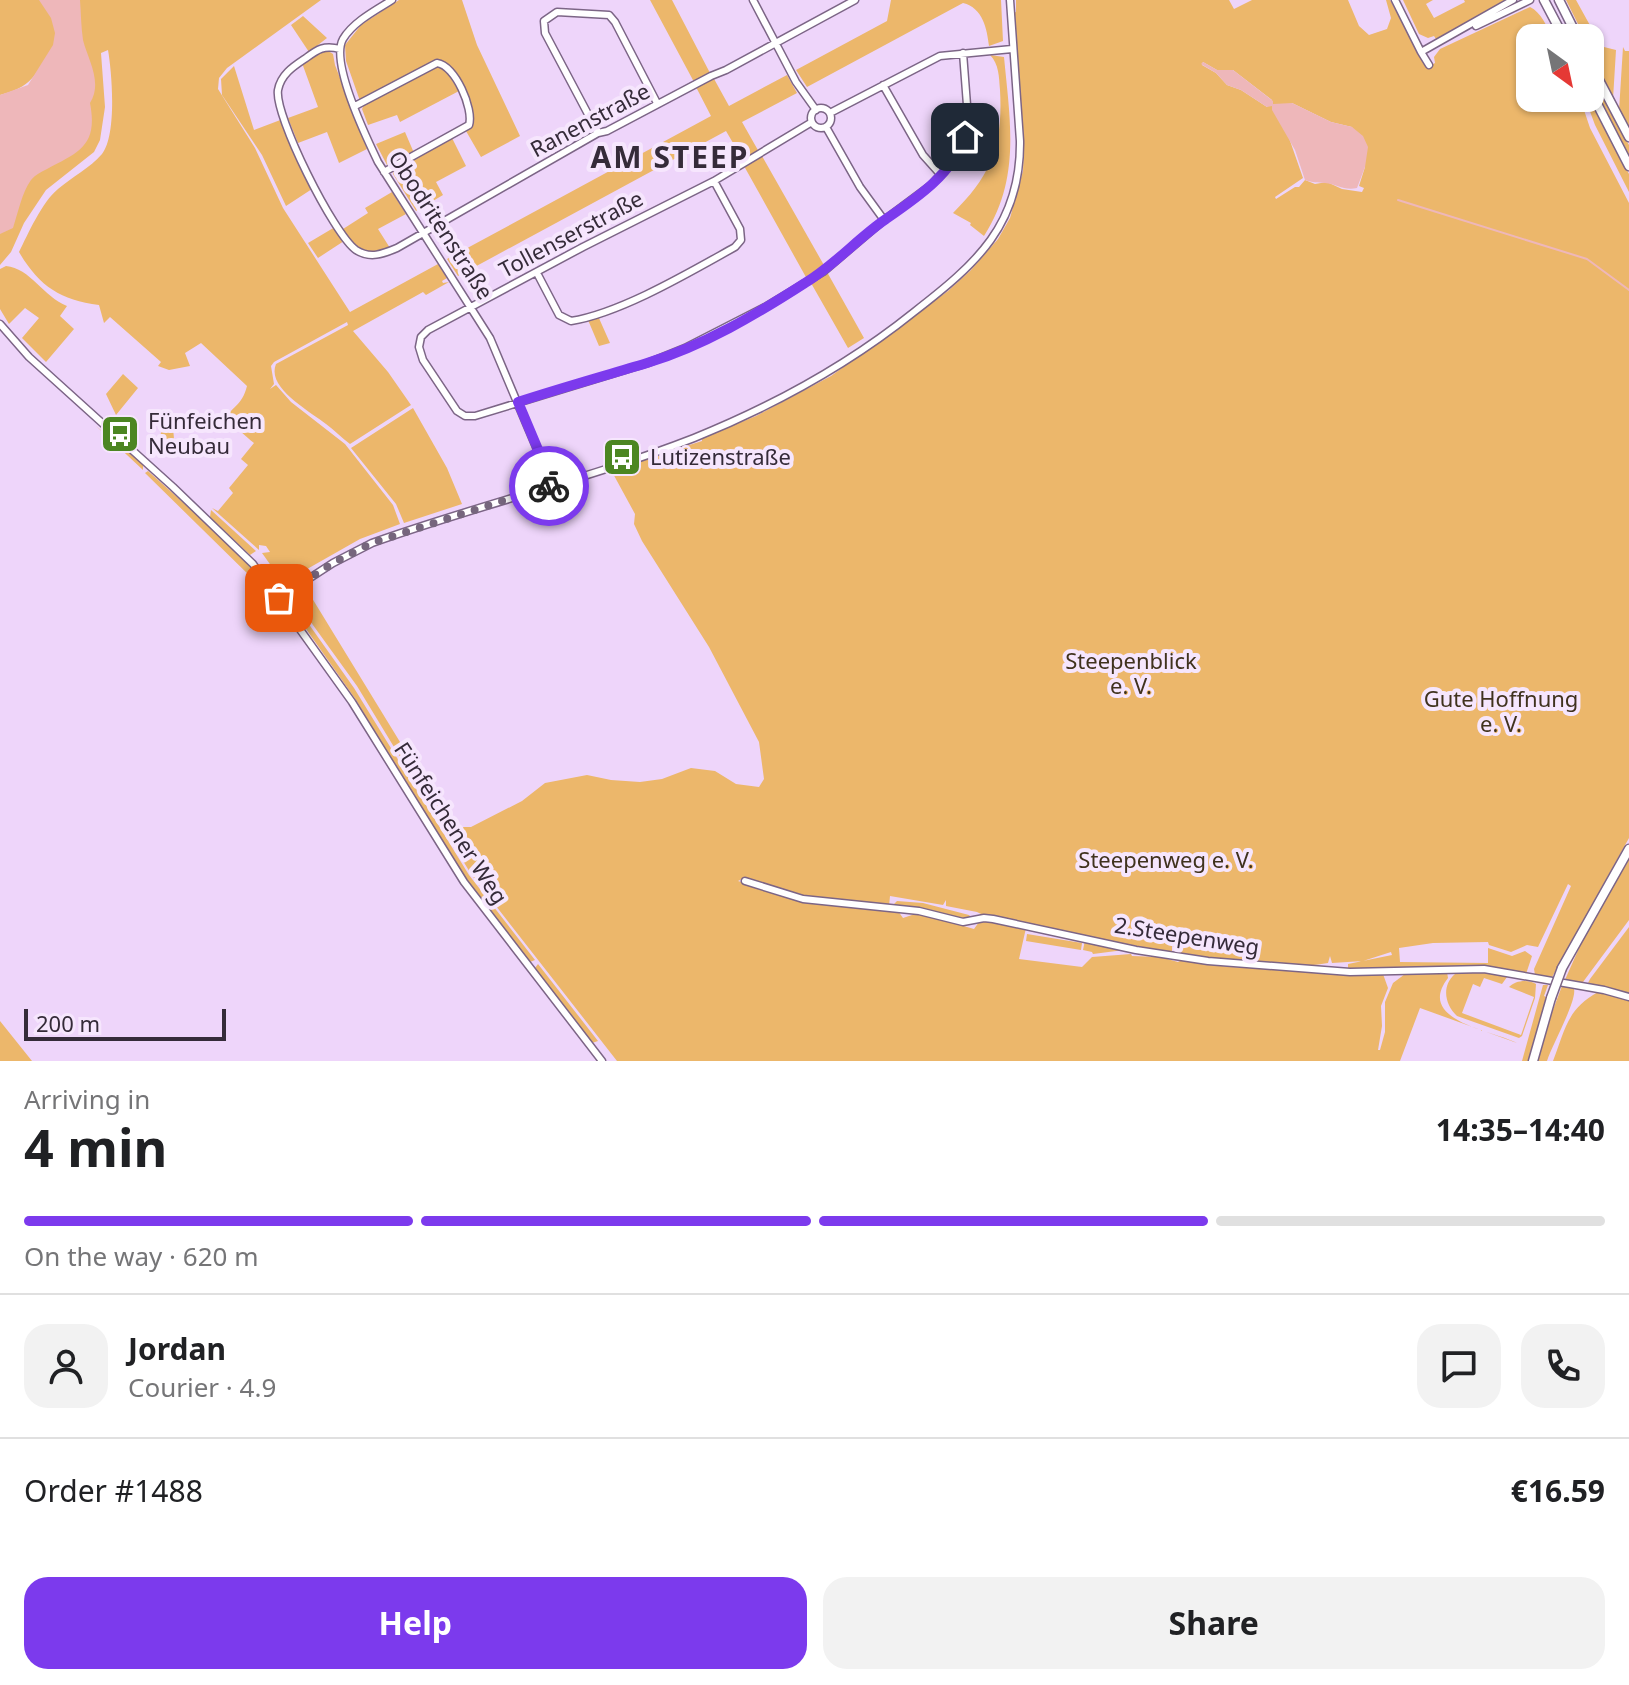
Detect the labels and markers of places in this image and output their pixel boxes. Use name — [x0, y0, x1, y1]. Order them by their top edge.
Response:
pin — [931, 103, 999, 171]
place label: Fünfeichen Neubau — [148, 405, 262, 460]
bus stop icon: Fünfeichen Neubau — [99, 413, 141, 455]
bus stop icon: Lutizenstraße — [601, 436, 643, 478]
place label: Lutizenstraße — [650, 441, 791, 471]
pin — [245, 564, 313, 632]

